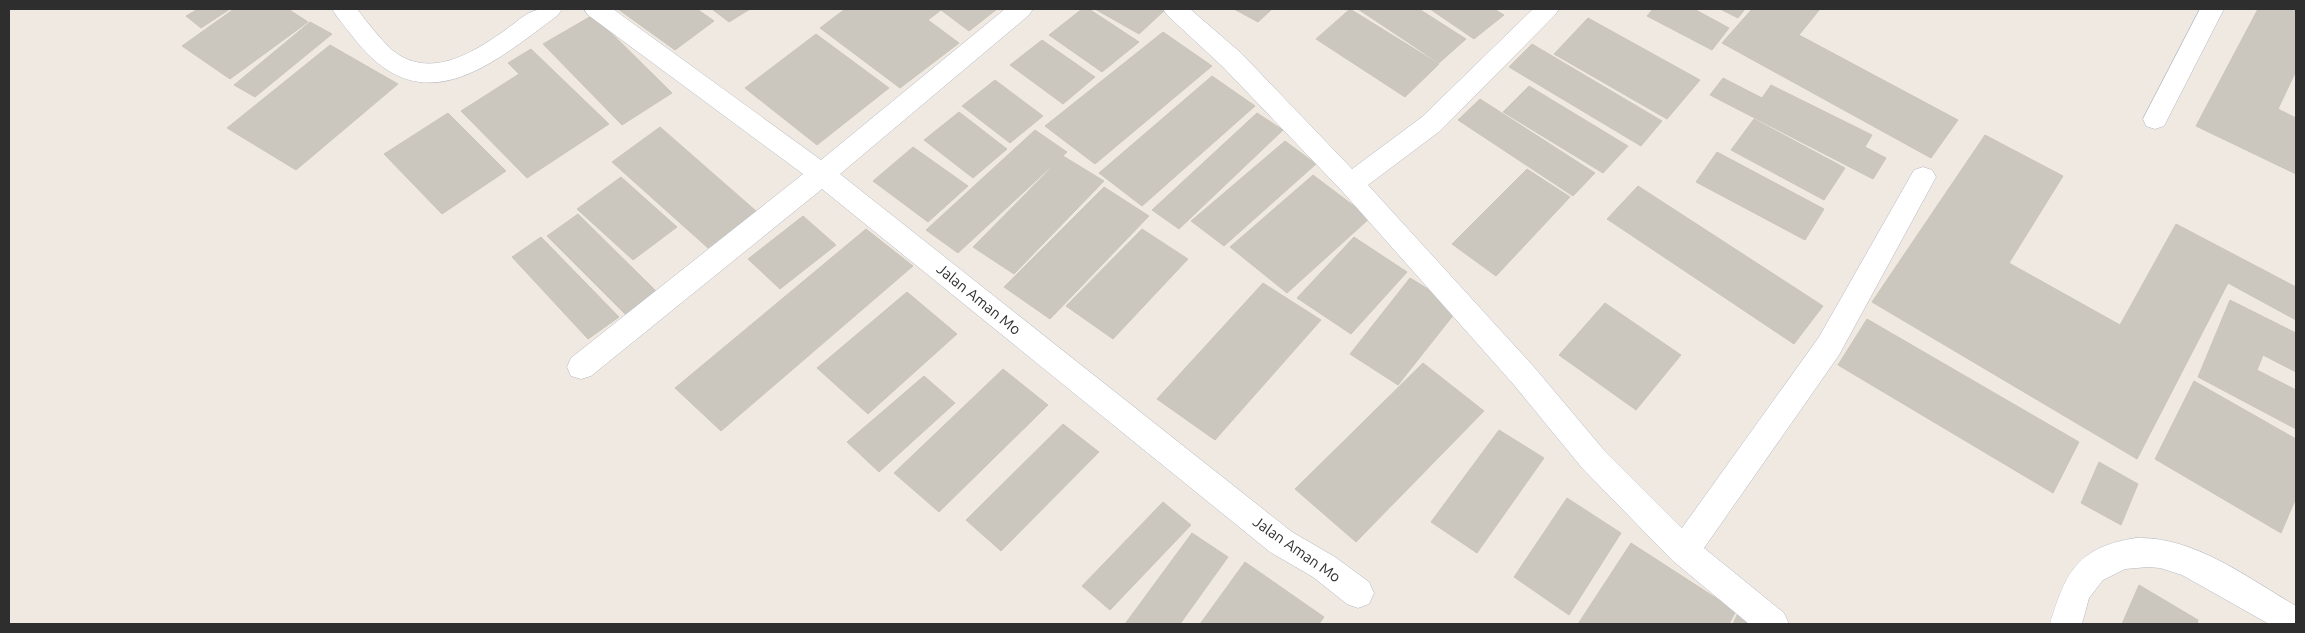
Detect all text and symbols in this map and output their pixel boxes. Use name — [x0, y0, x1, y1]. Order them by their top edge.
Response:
street label: Jalan Aman Mo — [934, 260, 1024, 338]
street label: Jalan Aman Mo — [1250, 513, 1344, 585]

